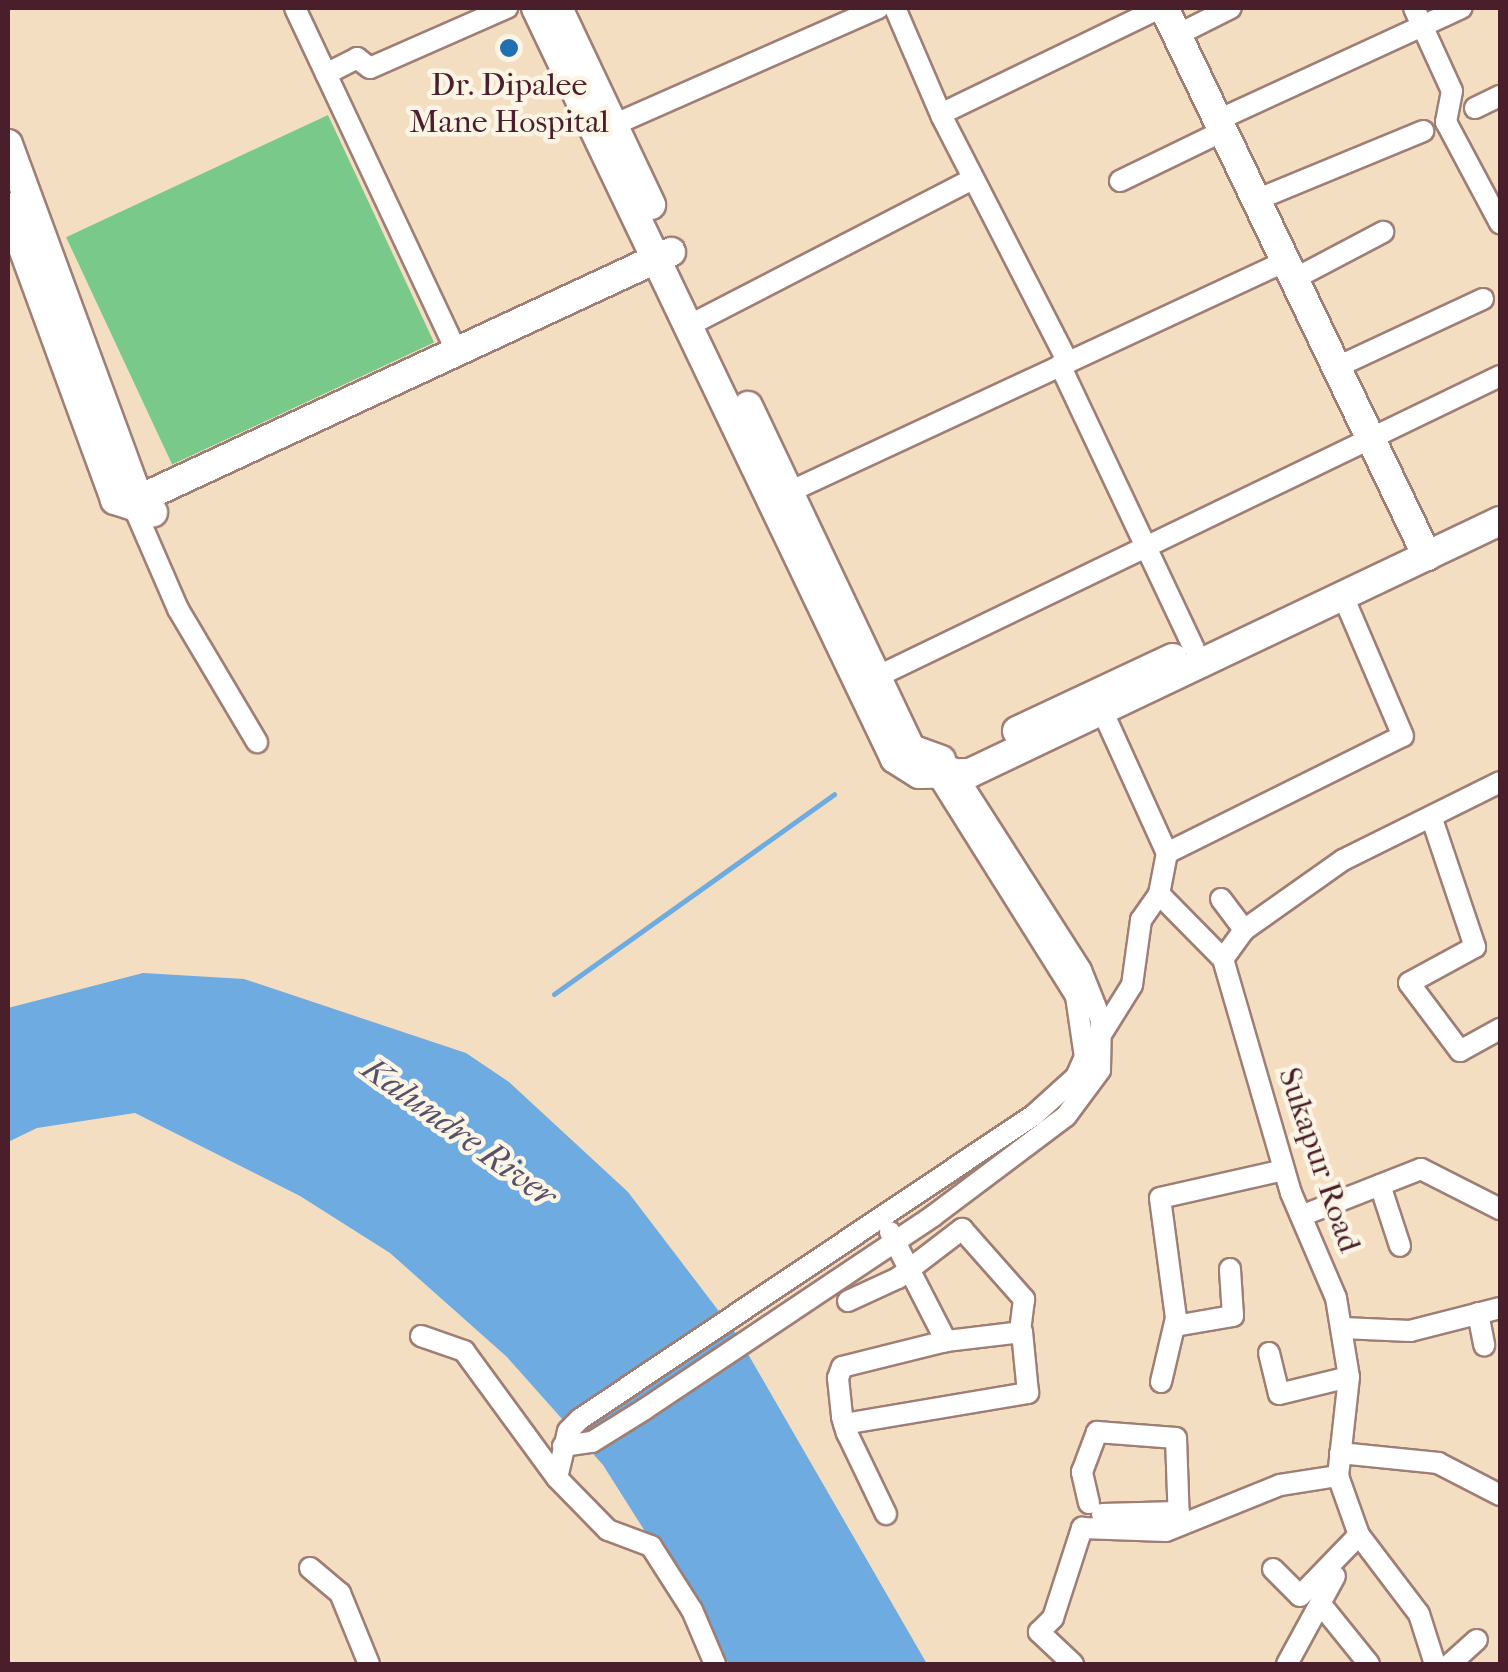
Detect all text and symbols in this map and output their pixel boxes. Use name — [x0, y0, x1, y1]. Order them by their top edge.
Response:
marker: Dr. Dipalee Mane Hospital — [496, 35, 522, 61]
place label: Dr. Dipalee Mane Hospital — [409, 67, 609, 142]
water label: Kalundre River — [354, 1047, 564, 1217]
street label: Sukapur Road — [1269, 1063, 1369, 1257]

